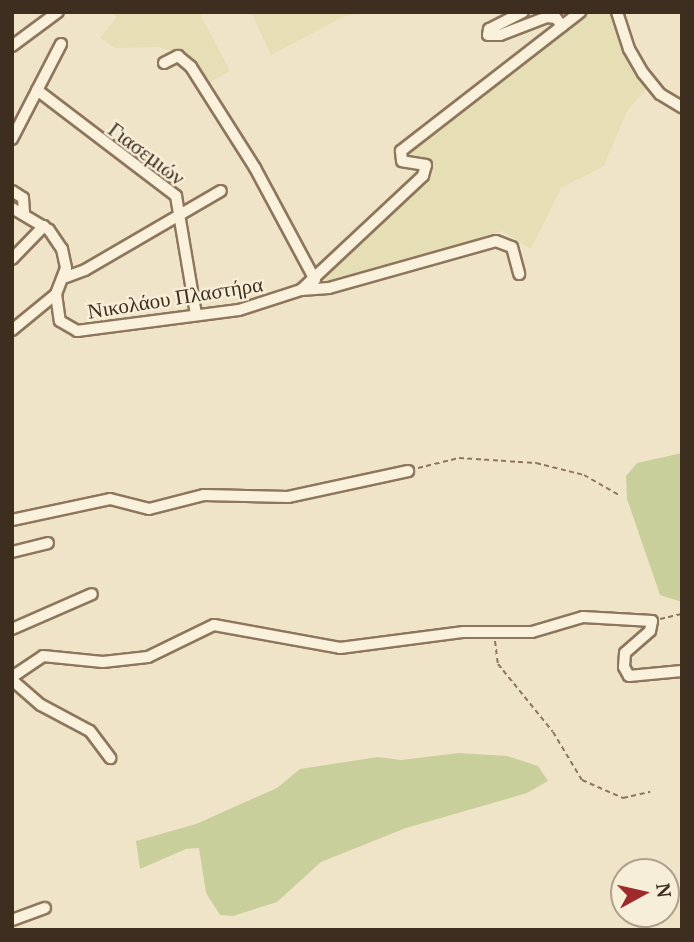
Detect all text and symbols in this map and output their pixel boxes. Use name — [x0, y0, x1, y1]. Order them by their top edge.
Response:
street label: Γιασεμιών — [104, 116, 190, 190]
street label: Νικολάου Πλαστήρα — [86, 271, 264, 323]
north arrow — [610, 858, 680, 928]
text: N — [651, 881, 678, 899]

